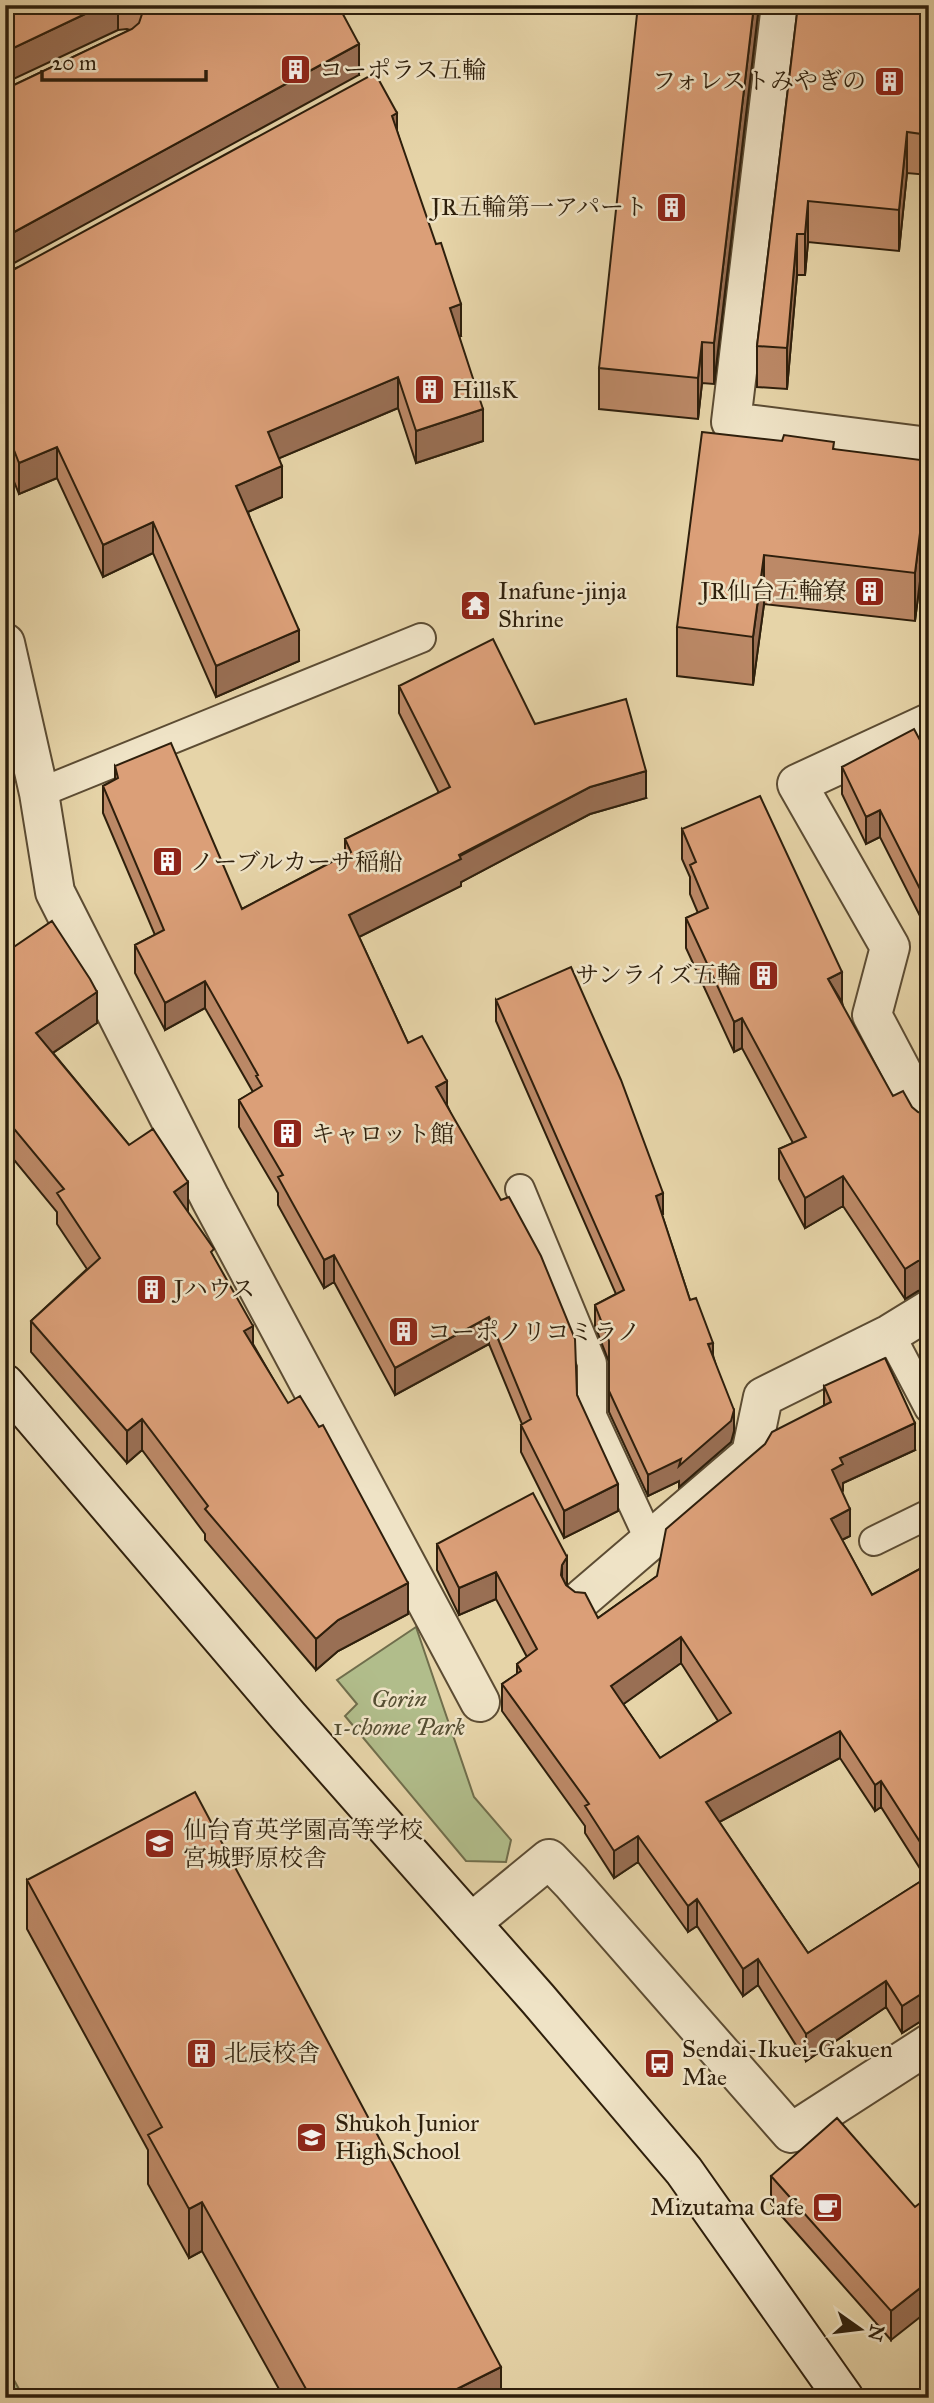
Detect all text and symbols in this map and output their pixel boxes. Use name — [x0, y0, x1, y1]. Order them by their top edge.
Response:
scale bar — [42, 38, 206, 82]
text: 20 m — [52, 50, 97, 76]
building icon: コーポラス五輪 — [279, 53, 313, 87]
place label: コーポラス五輪 — [319, 55, 486, 85]
building icon: フォレストみやぎの — [872, 64, 906, 98]
place label: フォレストみやぎの — [652, 66, 866, 96]
building icon: JR五輪第一アパート — [654, 190, 688, 224]
place label: JR五輪第一アパート — [428, 192, 648, 222]
building icon: HillsK — [412, 373, 446, 407]
place label: HillsK — [452, 375, 519, 405]
building icon: JR仙台五輪寮 — [853, 574, 887, 608]
place label: Inafune-jinja Shrine — [498, 576, 627, 634]
place label: JR仙台五輪寮 — [697, 576, 847, 606]
temple icon: Inafune-jinja Shrine — [458, 588, 492, 622]
building icon: ノーブルカーサ稲船 — [150, 845, 184, 879]
place label: ノーブルカーサ稲船 — [190, 847, 403, 877]
building icon: サンライズ五輪 — [747, 958, 781, 992]
place label: サンライズ五輪 — [575, 960, 741, 990]
building icon: キャロット館 — [271, 1117, 305, 1151]
place label: キャロット館 — [311, 1119, 455, 1149]
building icon: Jハウス — [134, 1272, 168, 1306]
place label: Jハウス — [171, 1274, 255, 1304]
building icon: コーポノリコミラノ — [387, 1315, 421, 1349]
place label: コーポノリコミラノ — [427, 1317, 641, 1347]
park label: Gorin 1-chome Park — [333, 1684, 465, 1742]
place label: 仙台育英学園高等学校 宮城野原校舎 — [183, 1815, 423, 1873]
school or university icon: 仙台育英学園高等学校 宮城野原校舎 — [143, 1827, 177, 1861]
place label: Sendai-Ikuei-Gakuen Mae — [682, 2034, 893, 2092]
building icon: 北辰校舎 — [184, 2036, 218, 2070]
place label: 北辰校舎 — [224, 2038, 320, 2068]
bus stop icon: Sendai-Ikuei-Gakuen Mae — [642, 2046, 676, 2080]
place label: Shukoh Junior High School — [335, 2108, 479, 2166]
school or university icon: Shukoh Junior High School — [295, 2120, 329, 2154]
cafe icon: Mizutama Cafe — [810, 2190, 844, 2224]
place label: Mizutama Cafe — [650, 2192, 804, 2222]
north arrow — [825, 2294, 895, 2364]
text: N — [863, 2322, 889, 2344]

